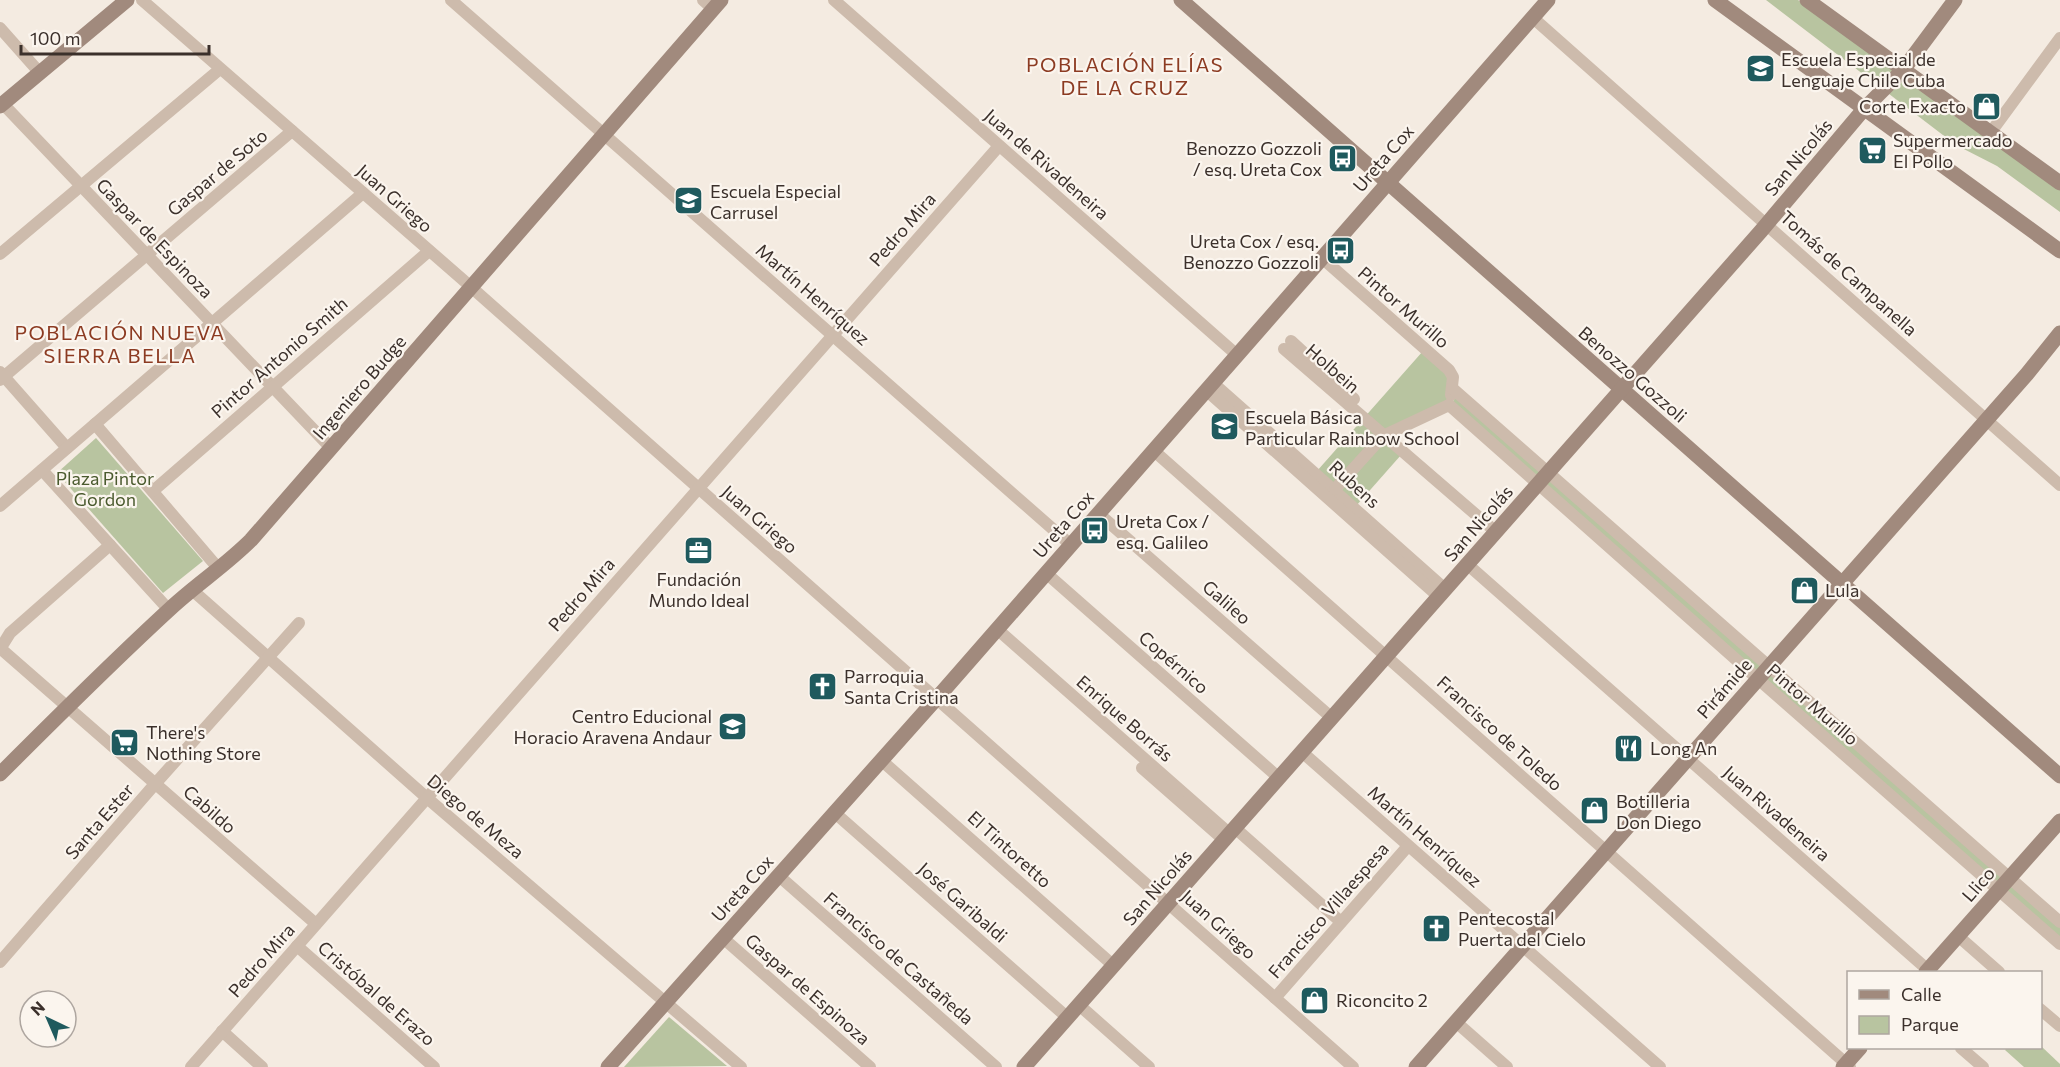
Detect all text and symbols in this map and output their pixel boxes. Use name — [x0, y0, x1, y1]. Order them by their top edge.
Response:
scale bar — [21, 18, 208, 56]
text: 100 m — [30, 27, 80, 49]
place label: Escuela Especial de Lenguaje Chile Cuba — [1781, 48, 1945, 91]
district label: POBLACIÓN ELÍAS DE LA CRUZ — [1026, 52, 1224, 99]
school or university icon: Escuela Especial de Lenguaje Chile Cuba — [1744, 53, 1776, 85]
shop icon: Corte Exacto — [1971, 90, 2003, 122]
place label: Corte Exacto — [1859, 95, 1966, 117]
street label: Juan de Rivadeneira — [980, 104, 1114, 224]
street label: San Nicolás — [1759, 114, 1837, 200]
street label: Ureta Cox — [1348, 120, 1418, 196]
street label: Gaspar de Soto — [162, 124, 272, 220]
place label: Supermercado El Pollo — [1893, 129, 2013, 172]
supermarket icon: Supermercado El Pollo — [1856, 134, 1888, 166]
place label: Benozzo Gozzoli / esq. Ureta Cox — [1186, 137, 1322, 180]
bus stop icon: Benozzo Gozzoli / esq. Ureta Cox — [1327, 142, 1359, 174]
street label: Juan Griego — [353, 159, 437, 237]
street label: Gaspar de Espinoza — [92, 173, 218, 303]
place label: Escuela Especial Carrusel — [710, 180, 841, 223]
school or university icon: Escuela Especial Carrusel — [673, 185, 705, 217]
street label: Pedro Mira — [864, 188, 940, 270]
street label: Tomás de Campanella — [1776, 206, 1922, 340]
place label: Ureta Cox / esq. Benozzo Gozzoli — [1183, 230, 1319, 273]
bus stop icon: Ureta Cox / esq. Benozzo Gozzoli — [1324, 235, 1356, 267]
street label: Martín Henríquez — [752, 239, 874, 349]
street label: Pintor Murillo — [1354, 261, 1454, 353]
street label: Pintor Antonio Smith — [206, 292, 352, 422]
district label: POBLACIÓN NUEVA SIERRA BELLA — [14, 320, 226, 367]
street label: Benozzo Gozzoli — [1574, 321, 1692, 427]
street label: Ingeniero Budge — [308, 330, 410, 444]
street label: Holbein — [1302, 339, 1364, 397]
place label: Escuela Básica Particular Rainbow School — [1245, 406, 1460, 449]
school or university icon: Escuela Básica Particular Rainbow School — [1208, 411, 1240, 443]
street label: Rubens — [1325, 456, 1385, 512]
park label: Plaza Pintor Gordon — [56, 467, 154, 510]
street label: Juan Griego — [718, 480, 802, 558]
street label: San Nicolás — [1439, 480, 1517, 566]
street label: Ureta Cox — [1028, 486, 1098, 562]
place label: Ureta Cox / esq. Galileo — [1116, 510, 1209, 553]
bus stop icon: Ureta Cox / esq. Galileo — [1079, 515, 1111, 547]
office icon: Fundación Mundo Ideal — [683, 534, 715, 566]
street label: Pedro Mira — [543, 553, 619, 635]
place label: Fundación Mundo Ideal — [648, 568, 750, 611]
shop icon: Lula — [1788, 574, 1820, 606]
street label: Galileo — [1198, 575, 1256, 629]
place label: Lula — [1825, 579, 1859, 601]
street label: Copérnico — [1135, 626, 1213, 698]
street label: Pirámide — [1692, 653, 1756, 723]
street label: Pintor Murillo — [1763, 658, 1863, 750]
place label: Parroquia Santa Cristina — [844, 665, 959, 708]
church icon: Parroquia Santa Cristina — [807, 670, 839, 702]
street label: Enrique Borrás — [1072, 670, 1178, 766]
street label: Francisco de Toledo — [1433, 671, 1567, 795]
place label: Centro Educional Horacio Aravena Andaur — [514, 705, 712, 748]
school or university icon: Centro Educional Horacio Aravena Andaur — [717, 710, 749, 742]
place label: There's Nothing Store — [146, 721, 261, 764]
supermarket icon: There's Nothing Store — [109, 726, 141, 758]
restaurant icon: Long An — [1613, 732, 1645, 764]
place label: Long An — [1650, 737, 1717, 759]
street label: Juan Rivadeneira — [1719, 761, 1835, 865]
street label: Diego de Meza — [423, 769, 529, 863]
street label: Santa Ester — [60, 779, 138, 863]
street label: Cabildo — [179, 780, 241, 838]
street label: Martín Henríquez — [1364, 781, 1486, 891]
place label: Botilleria Don Diego — [1616, 790, 1701, 833]
shop icon: Botilleria Don Diego — [1579, 795, 1611, 827]
street label: El Tintoretto — [964, 806, 1056, 892]
street label: Francisco Villaespesa — [1263, 838, 1393, 982]
street label: San Nicolás — [1118, 844, 1196, 930]
street label: Ureta Cox — [706, 850, 778, 926]
street label: José Garibaldi — [914, 857, 1012, 947]
street label: Llico — [1957, 862, 1999, 906]
street label: Juan Griego — [1177, 885, 1261, 963]
street label: Francisco de Castañeda — [820, 887, 978, 1029]
place label: Pentecostal Puerta del Cielo — [1458, 907, 1586, 950]
church icon: Pentecostal Puerta del Cielo — [1421, 912, 1453, 944]
street label: Pedro Mira — [223, 919, 299, 1001]
street label: Gaspar de Espinoza — [741, 929, 875, 1049]
street label: Cristóbal de Erazo — [314, 936, 440, 1050]
legend — [1847, 971, 2042, 1049]
text: Calle — [1901, 983, 1941, 1005]
shop icon: Riconcito 2 — [1299, 984, 1331, 1016]
north arrow — [18, 989, 78, 1049]
place label: Riconcito 2 — [1336, 989, 1428, 1011]
text: N — [26, 997, 48, 1019]
text: Parque — [1901, 1013, 1959, 1035]

